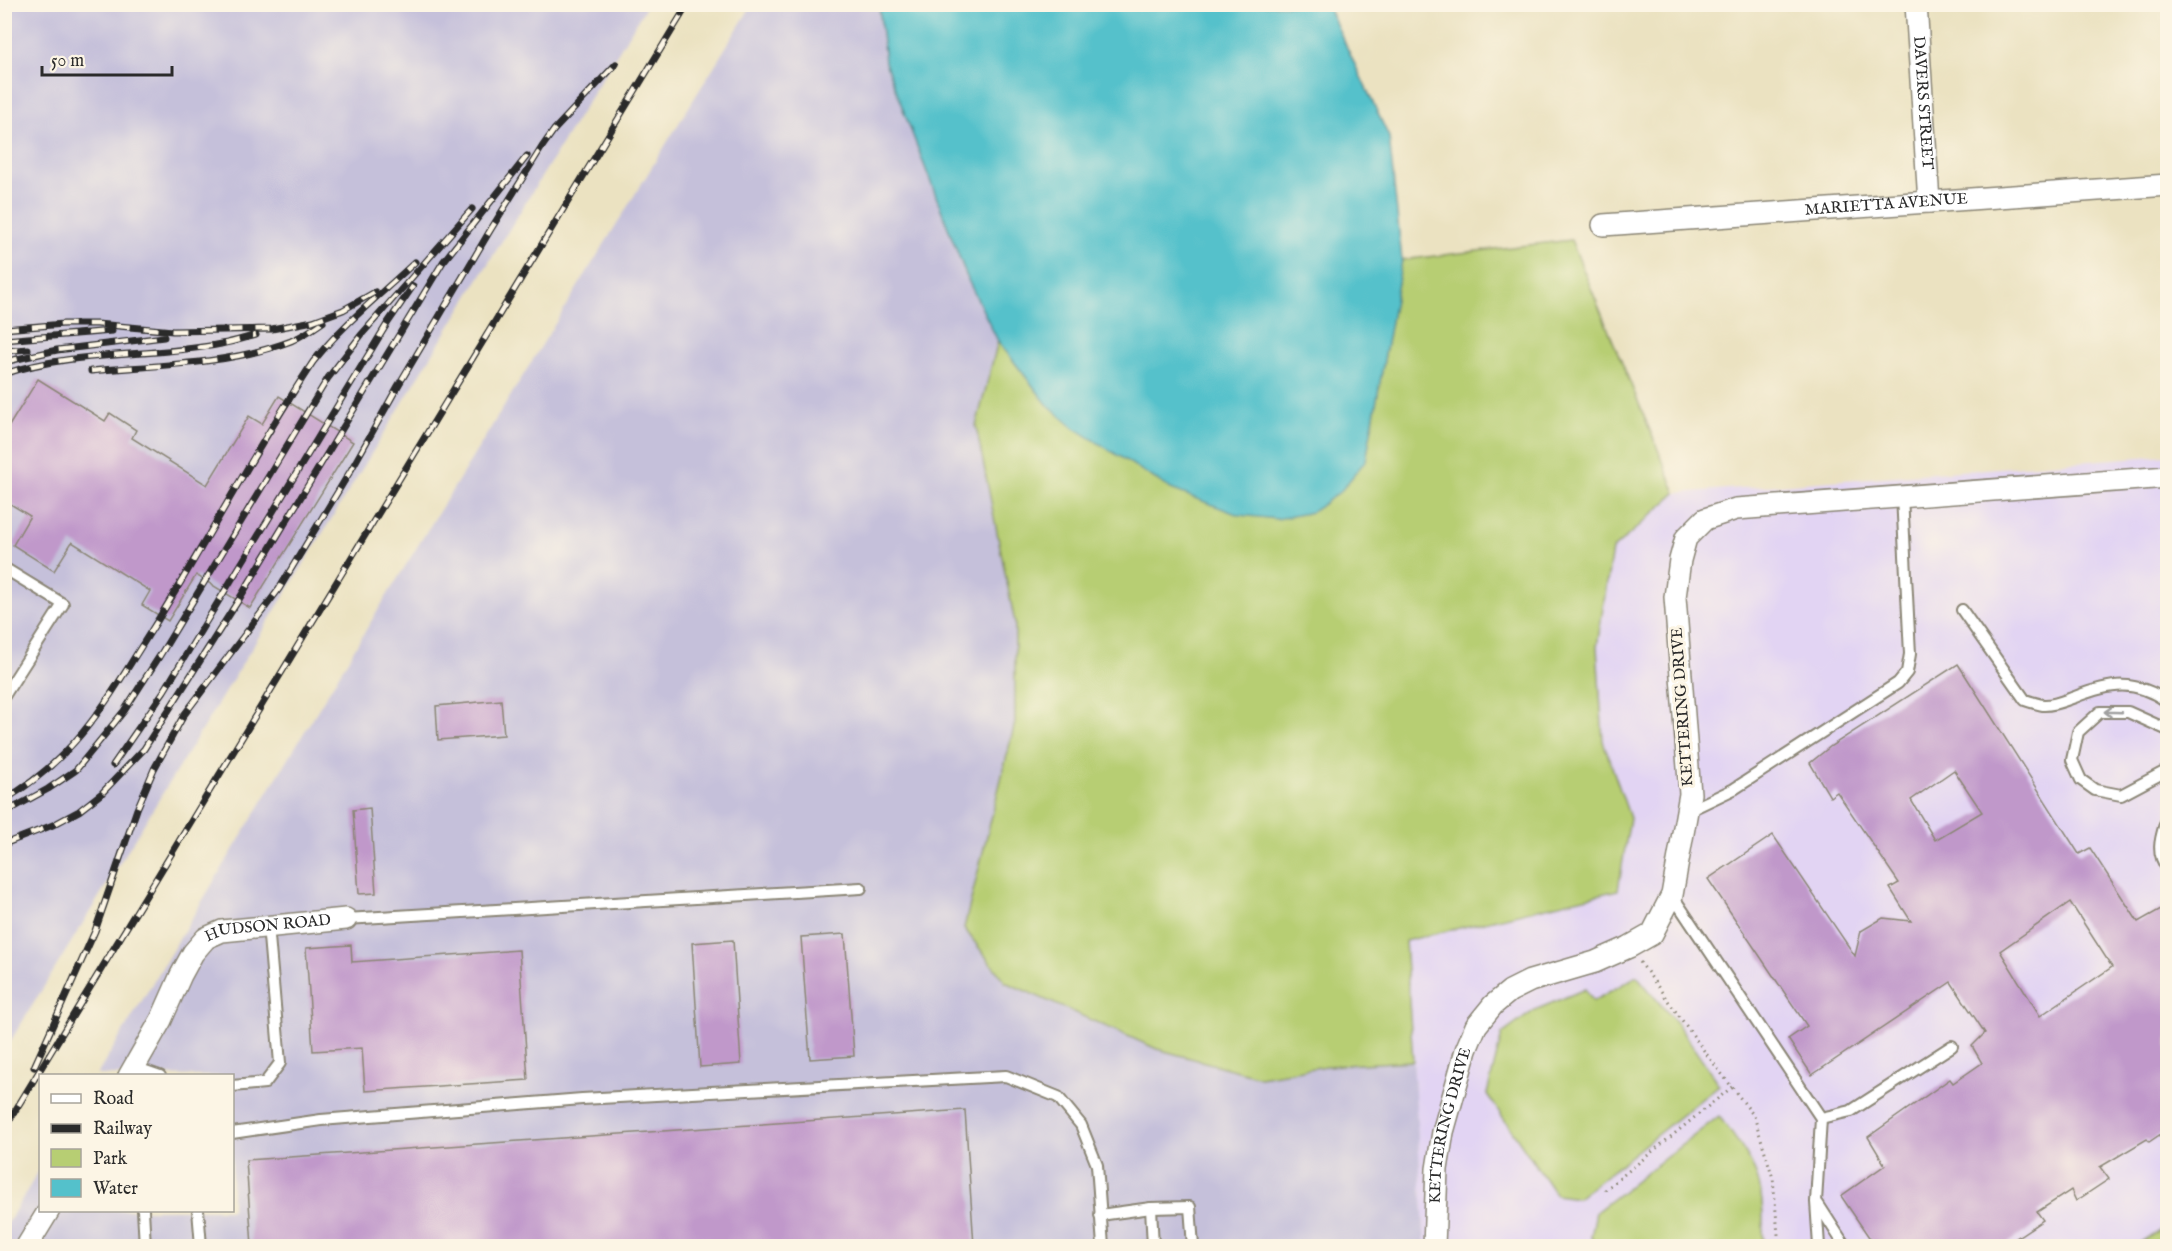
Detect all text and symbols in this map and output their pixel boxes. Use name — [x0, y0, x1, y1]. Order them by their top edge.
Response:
street label: DAVERS STREET — [1908, 35, 1937, 171]
scale bar — [42, 39, 172, 77]
text: 50 m — [51, 50, 84, 73]
street label: MARIETTA AVENUE — [1804, 189, 1969, 221]
street label: KETTERING DRIVE — [1667, 627, 1699, 787]
one-way arrow — [2103, 706, 2123, 718]
street label: HUDSON ROAD — [202, 910, 332, 947]
street label: KETTERING DRIVE — [1426, 1045, 1476, 1204]
legend — [39, 1074, 234, 1212]
text: Road — [93, 1088, 134, 1111]
text: Railway — [93, 1118, 152, 1141]
text: Park — [93, 1148, 128, 1171]
text: Water — [93, 1178, 138, 1201]

